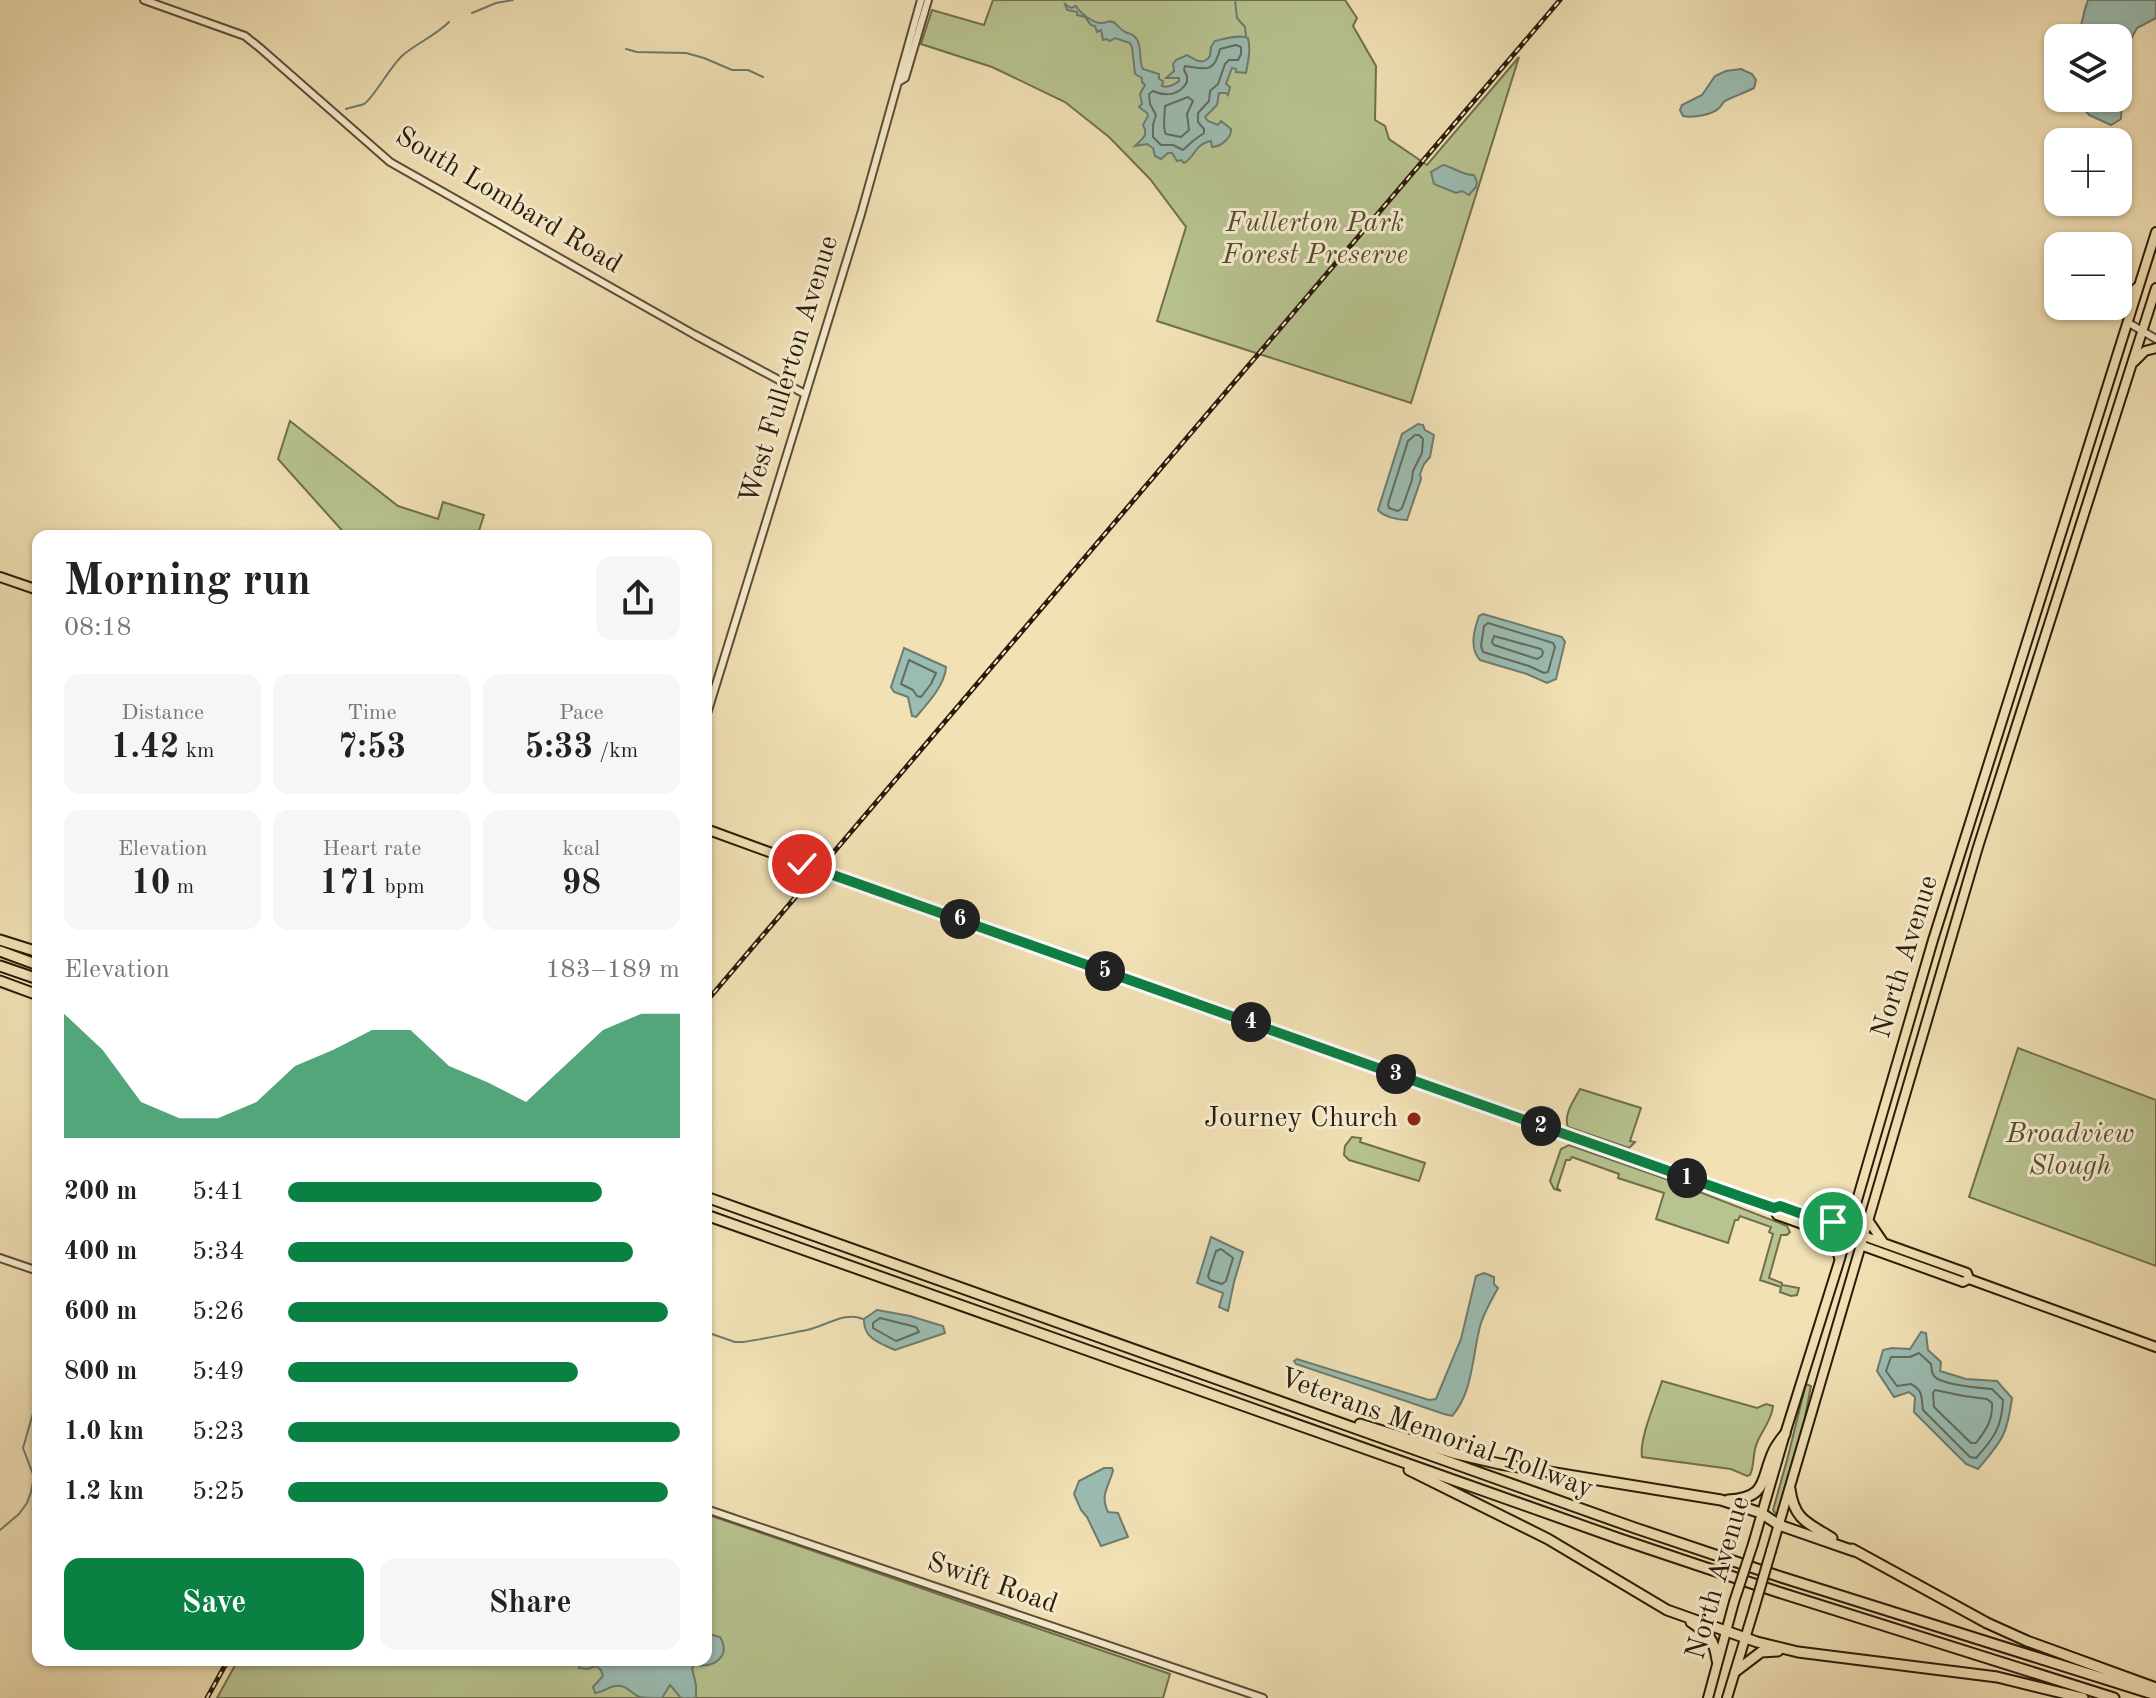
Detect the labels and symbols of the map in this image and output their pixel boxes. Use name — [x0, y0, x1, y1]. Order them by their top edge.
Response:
street label: South Lombard Road — [390, 122, 626, 280]
park label: Fullerton Park Forest Preserve — [1221, 210, 1408, 270]
street label: West Fullerton Avenue — [736, 233, 844, 507]
pin — [768, 830, 836, 898]
street label: North Avenue — [1868, 872, 1944, 1042]
pin: 6 — [940, 899, 980, 939]
pin: 5 — [1085, 951, 1125, 991]
pin: 4 — [1231, 1002, 1271, 1042]
pin: 3 — [1376, 1054, 1416, 1094]
place label: Journey Church — [1204, 1105, 1398, 1133]
pin: 2 — [1521, 1106, 1561, 1146]
marker: Journey Church — [1405, 1110, 1423, 1128]
park label: Broadview Slough — [2005, 1121, 2134, 1181]
pin: 1 — [1667, 1158, 1707, 1198]
pin — [1799, 1188, 1867, 1256]
street label: Veterans Memorial Tollway — [1275, 1364, 1597, 1504]
street label: North Avenue — [1682, 1493, 1756, 1663]
street label: Swift Road — [923, 1549, 1061, 1619]

